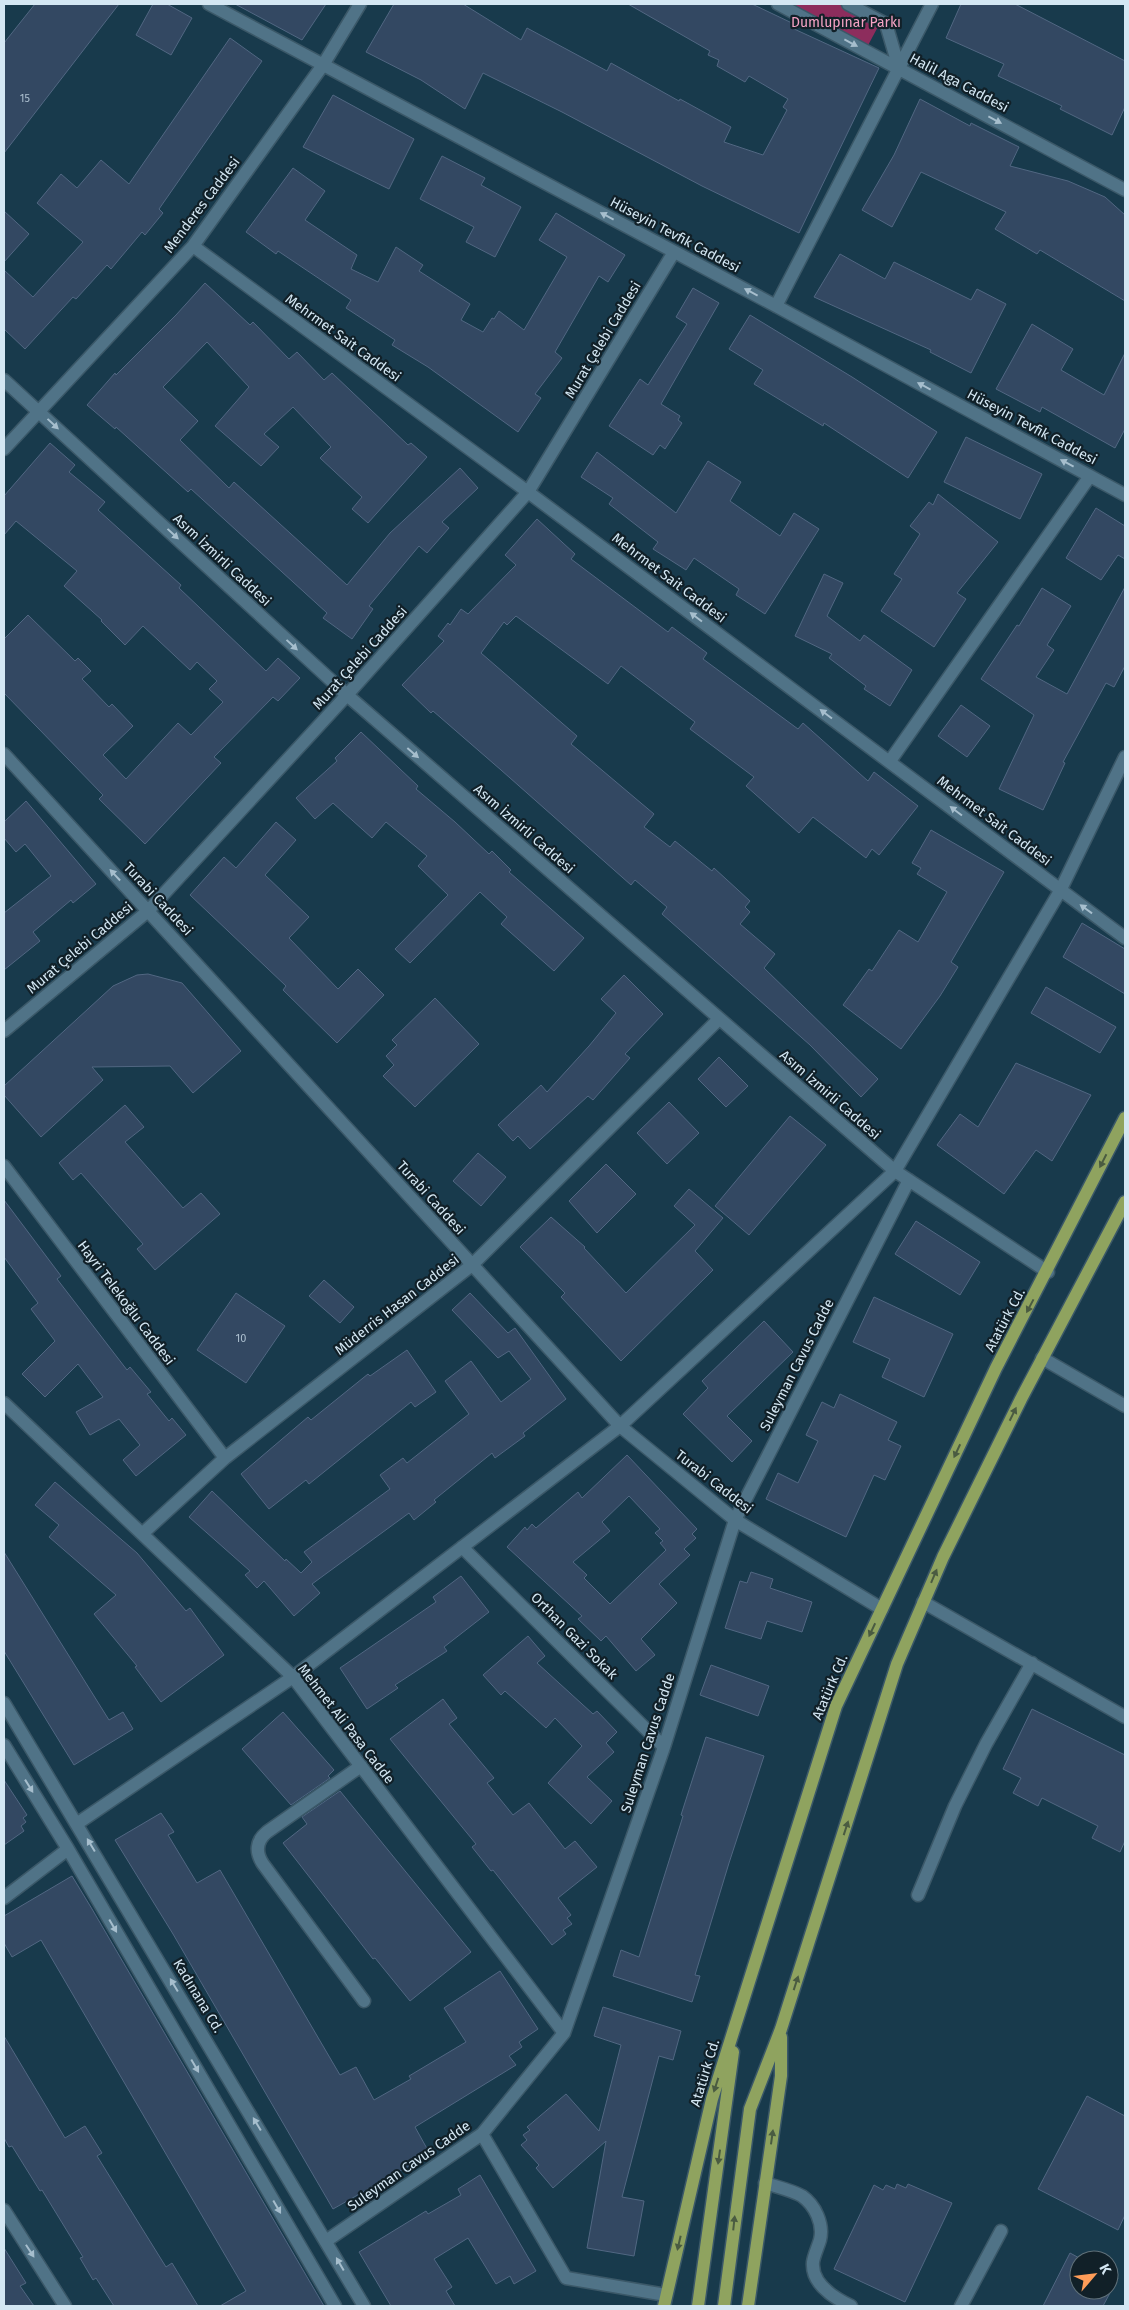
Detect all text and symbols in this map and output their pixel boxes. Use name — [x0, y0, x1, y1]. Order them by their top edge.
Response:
park label: Dumlupınar Parkı — [791, 14, 901, 31]
one-way arrow — [845, 39, 858, 48]
street label: Halil Aga Caddesi — [907, 50, 1011, 116]
house number: 15 — [20, 92, 31, 105]
one-way arrow — [988, 115, 1002, 124]
street label: Menderes Caddesi — [160, 154, 244, 256]
street label: Hüseyin Tevfik Caddesi — [607, 194, 743, 276]
one-way arrow — [600, 212, 614, 220]
street label: Murat Çelebi Caddesi — [561, 278, 645, 402]
one-way arrow — [743, 288, 758, 296]
street label: Mehrmet Sait Caddesi — [282, 290, 404, 386]
one-way arrow — [917, 382, 932, 390]
street label: Hüseyin Tevfik Caddesi — [964, 386, 1100, 468]
one-way arrow — [47, 418, 59, 430]
one-way arrow — [1060, 459, 1075, 467]
street label: Asım İzmirli Caddesi — [169, 509, 275, 610]
one-way arrow — [166, 529, 179, 540]
street label: Mehrmet Sait Caddesi — [609, 529, 729, 627]
street label: Murat Çelebi Caddesi — [309, 603, 411, 713]
one-way arrow — [690, 611, 703, 622]
one-way arrow — [286, 639, 298, 651]
one-way arrow — [820, 708, 833, 719]
one-way arrow — [407, 747, 419, 759]
street label: Mehrmet Sait Caddesi — [934, 772, 1054, 870]
street label: Asım İzmirli Caddesi — [470, 780, 578, 877]
one-way arrow — [950, 806, 963, 817]
street label: Turabi Caddesi — [120, 859, 196, 939]
one-way arrow — [109, 869, 121, 881]
street label: Murat Çelebi Caddesi — [23, 899, 137, 997]
one-way arrow — [1079, 904, 1093, 914]
street label: Asım İzmirli Caddesi — [776, 1046, 884, 1143]
one-way arrow — [1099, 1154, 1107, 1168]
street label: Turabi Caddesi — [393, 1158, 469, 1238]
street label: Hayri Telekoğlu Caddesi — [74, 1237, 178, 1369]
street label: Müderris Hasan Caddesi — [331, 1251, 463, 1359]
street label: Atatürk Cd. — [981, 1285, 1029, 1355]
street label: Suleyman Cavus Cadde — [756, 1296, 838, 1434]
one-way arrow — [1025, 1299, 1034, 1313]
house number: 10 — [236, 1332, 246, 1345]
one-way arrow — [1009, 1407, 1017, 1421]
one-way arrow — [953, 1444, 961, 1458]
street label: Turabi Caddesi — [672, 1447, 756, 1517]
one-way arrow — [931, 1569, 939, 1583]
street label: Orthan Gazi Sokak — [527, 1589, 621, 1683]
one-way arrow — [868, 1622, 876, 1637]
street label: Atatürk Cd. — [809, 1652, 851, 1722]
street label: Mehmet Ali Pasa Cadde — [294, 1661, 398, 1787]
street label: Suleyman Cavus Cadde — [617, 1671, 679, 1815]
one-way arrow — [25, 1780, 34, 1793]
one-way arrow — [842, 1820, 850, 1835]
one-way arrow — [86, 1838, 95, 1852]
one-way arrow — [109, 1918, 117, 1933]
street label: Kadınana Cd. — [169, 1956, 227, 2036]
one-way arrow — [793, 1975, 800, 1990]
one-way arrow — [169, 1978, 178, 1991]
street label: Atatürk Cd. — [687, 2037, 723, 2109]
one-way arrow — [190, 2060, 199, 2073]
one-way arrow — [712, 2078, 720, 2093]
street label: Suleyman Cavus Cadde — [344, 2117, 474, 2215]
one-way arrow — [252, 2118, 261, 2131]
one-way arrow — [768, 2128, 776, 2144]
one-way arrow — [715, 2149, 723, 2165]
one-way arrow — [272, 2200, 281, 2213]
one-way arrow — [730, 2215, 738, 2231]
one-way arrow — [675, 2235, 683, 2250]
one-way arrow — [25, 2244, 35, 2258]
north arrow — [1069, 2250, 1119, 2300]
one-way arrow — [335, 2258, 344, 2271]
text: K — [1095, 2261, 1115, 2278]

